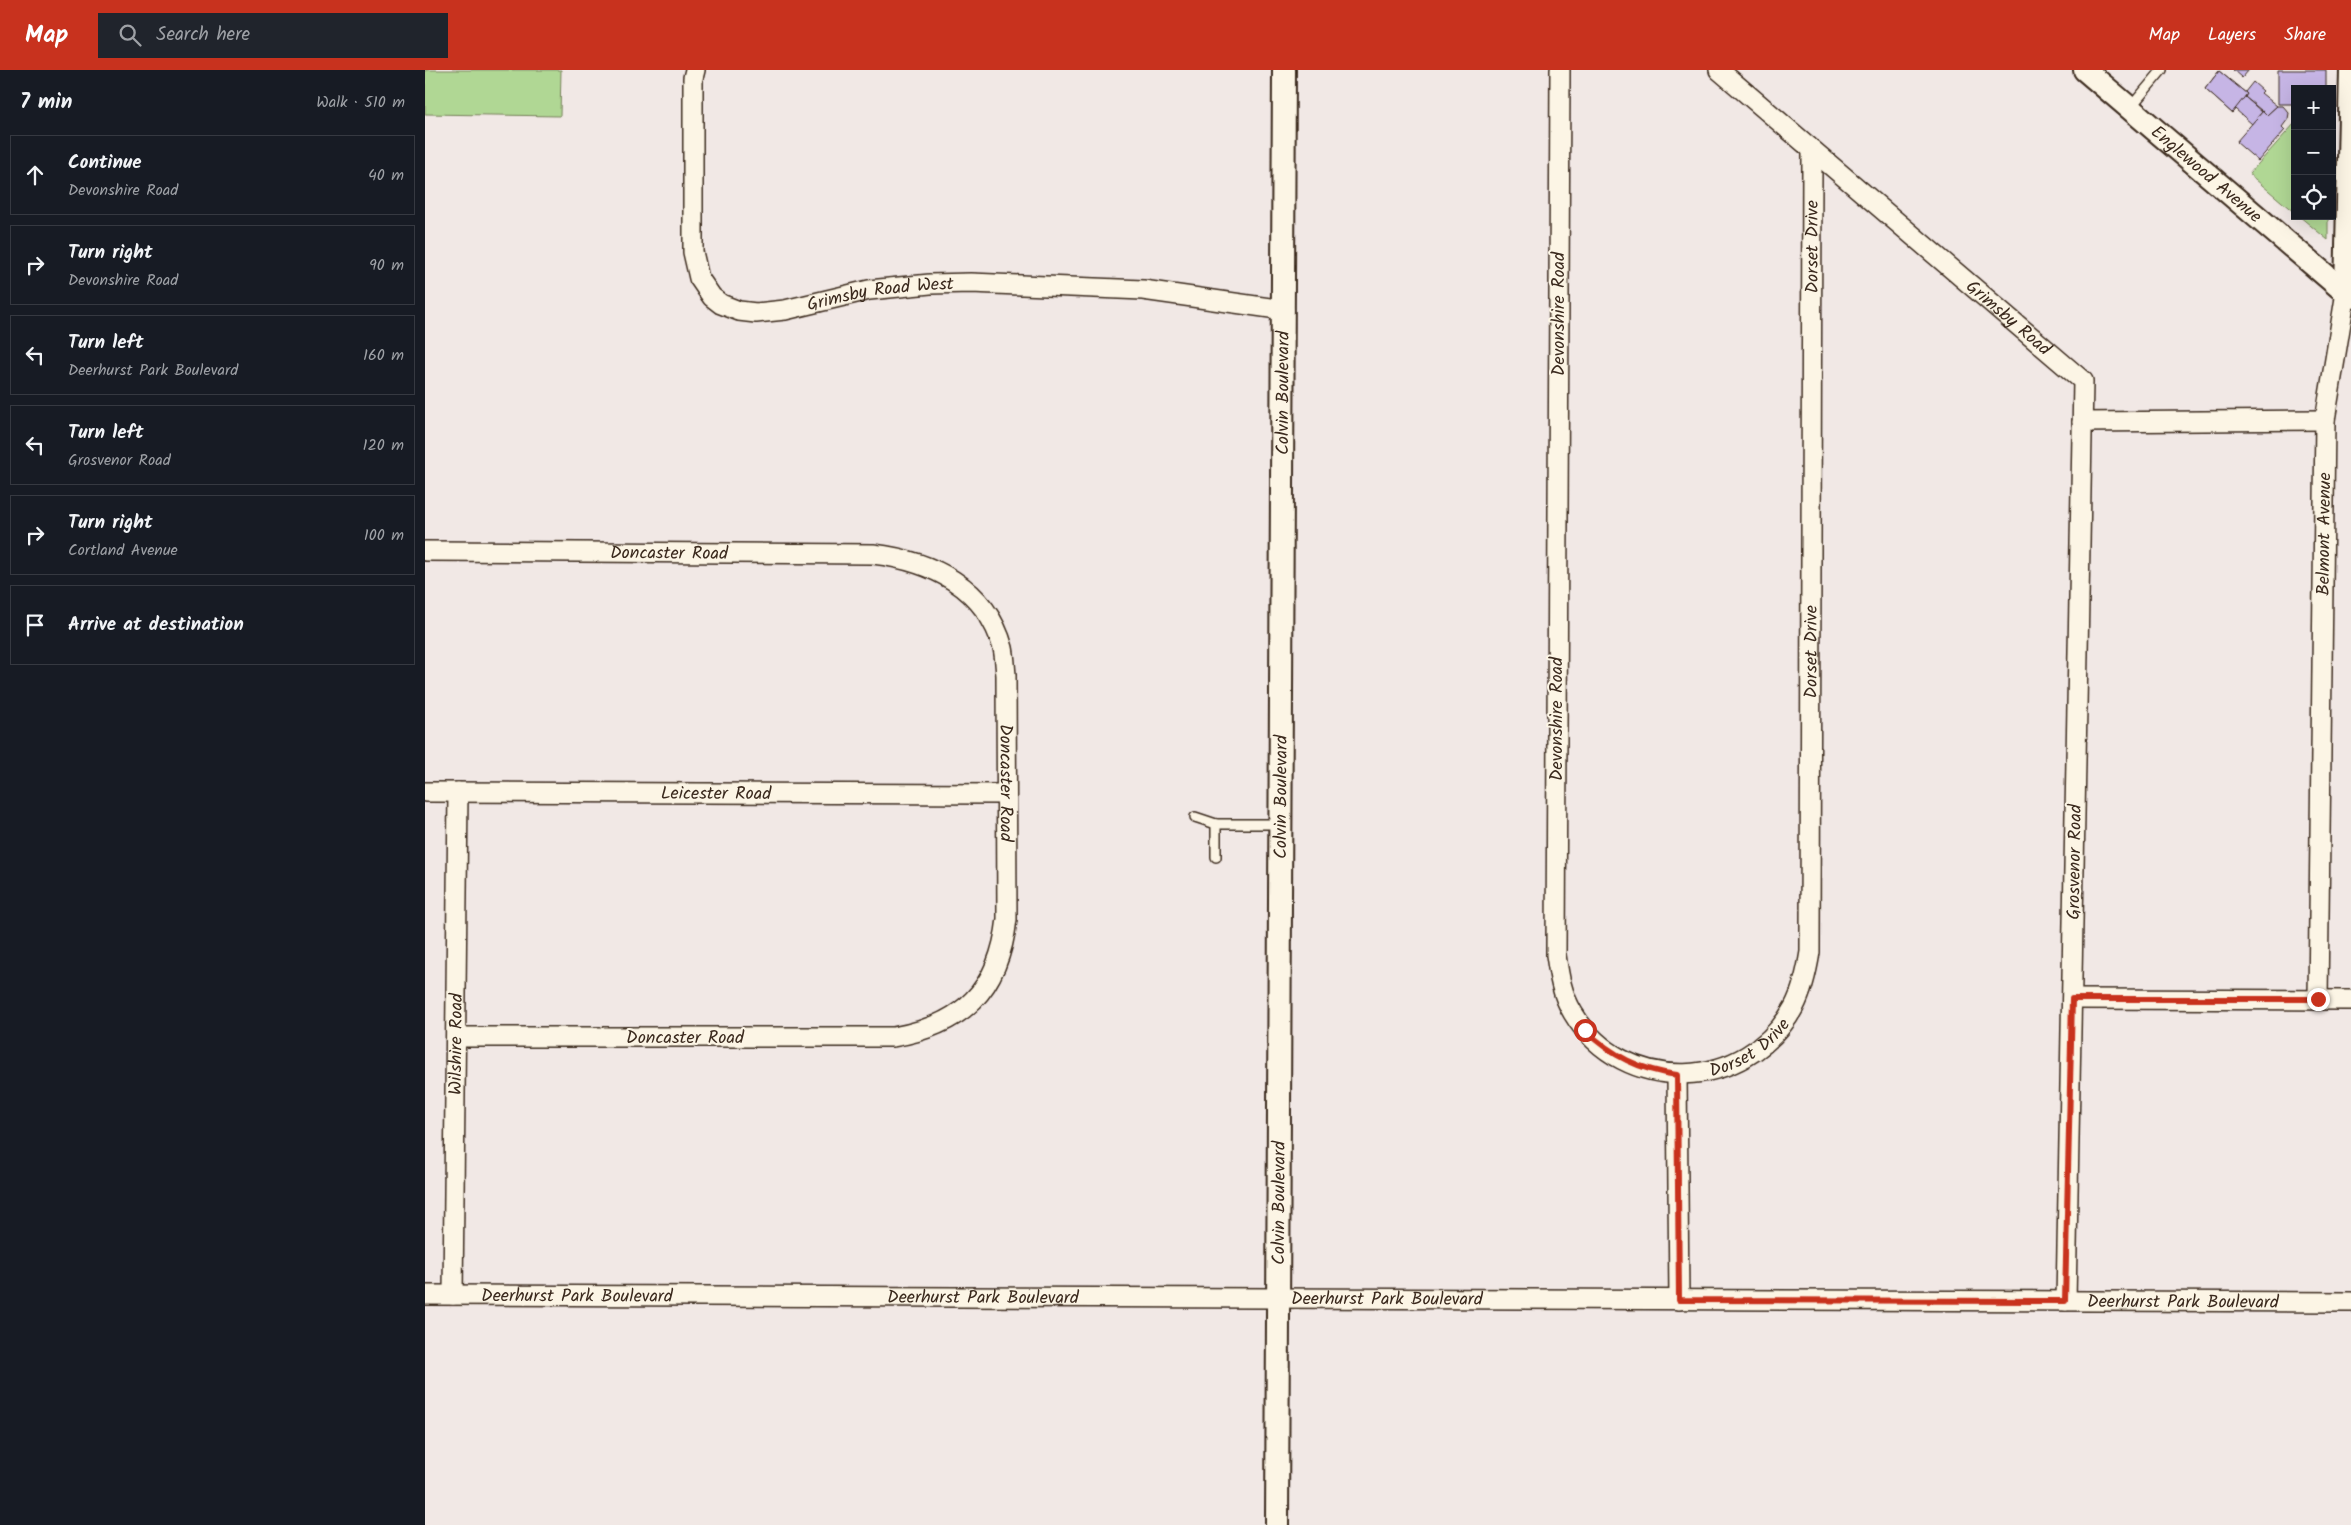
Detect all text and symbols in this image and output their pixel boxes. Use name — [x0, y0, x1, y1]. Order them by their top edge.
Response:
search box — [98, 13, 448, 58]
text: Map — [25, 16, 68, 55]
text: Search here — [156, 20, 250, 50]
icon: search — [116, 21, 144, 49]
text: Map — [2149, 21, 2180, 50]
text: Layers — [2208, 21, 2256, 50]
text: Share — [2284, 21, 2326, 50]
map controls — [2291, 85, 2336, 220]
button: + — [2291, 85, 2336, 130]
text: 7 min — [20, 86, 72, 119]
text: Walk · 510 m — [316, 90, 405, 115]
street label: Englewood Avenue — [2143, 119, 2268, 231]
button: − — [2291, 130, 2336, 175]
text: Continue — [68, 148, 141, 178]
icon: ahead — [21, 161, 49, 189]
text: 40 m — [368, 163, 404, 188]
button: locate — [2291, 175, 2336, 220]
text: Devonshire Road — [68, 178, 178, 203]
street label: Dorset Drive — [1799, 200, 1828, 294]
text: Turn right — [68, 238, 153, 268]
icon: right — [21, 251, 49, 279]
street label: Devonshire Road — [1545, 251, 1574, 376]
text: 90 m — [369, 253, 404, 278]
text: Devonshire Road — [68, 268, 178, 293]
street label: Grimsby Road West — [804, 270, 955, 320]
street label: Grimsby Road — [1959, 274, 2058, 364]
text: Turn left — [68, 328, 143, 358]
street label: Colvin Boulevard — [1269, 330, 1299, 455]
icon: left — [21, 341, 49, 369]
text: 160 m — [363, 343, 404, 368]
text: Deerhurst Park Boulevard — [68, 358, 238, 383]
text: Turn left — [68, 418, 143, 448]
icon: left — [21, 431, 49, 459]
text: 120 m — [363, 433, 404, 458]
text: Grosvenor Road — [68, 448, 171, 473]
street label: Belmont Avenue — [2310, 472, 2340, 596]
text: Turn right — [68, 508, 153, 538]
icon: right — [21, 521, 49, 549]
text: 100 m — [364, 523, 404, 548]
text: Cortland Avenue — [68, 538, 178, 563]
street label: Doncaster Road — [610, 539, 729, 569]
street label: Dorset Drive — [1798, 605, 1827, 699]
text: Arrive at destination — [68, 610, 244, 640]
icon: arrive — [21, 611, 49, 639]
street label: Devonshire Road — [1543, 656, 1572, 781]
street label: Doncaster Road — [990, 724, 1020, 843]
street label: Colvin Boulevard — [1267, 734, 1297, 859]
street label: Leicester Road — [661, 780, 772, 809]
street label: Grosvenor Road — [2060, 803, 2091, 920]
route end — [2307, 988, 2330, 1011]
street label: Wilshire Road — [442, 992, 472, 1095]
street label: Dorset Drive — [1706, 1012, 1798, 1086]
route start — [1574, 1019, 1597, 1042]
street label: Doncaster Road — [626, 1024, 745, 1053]
street label: Colvin Boulevard — [1265, 1140, 1295, 1265]
street label: Deerhurst Park Boulevard — [481, 1282, 674, 1312]
street label: Deerhurst Park Boulevard — [887, 1284, 1080, 1313]
street label: Deerhurst Park Boulevard — [1291, 1285, 1484, 1315]
street label: Deerhurst Park Boulevard — [2087, 1288, 2280, 1318]

